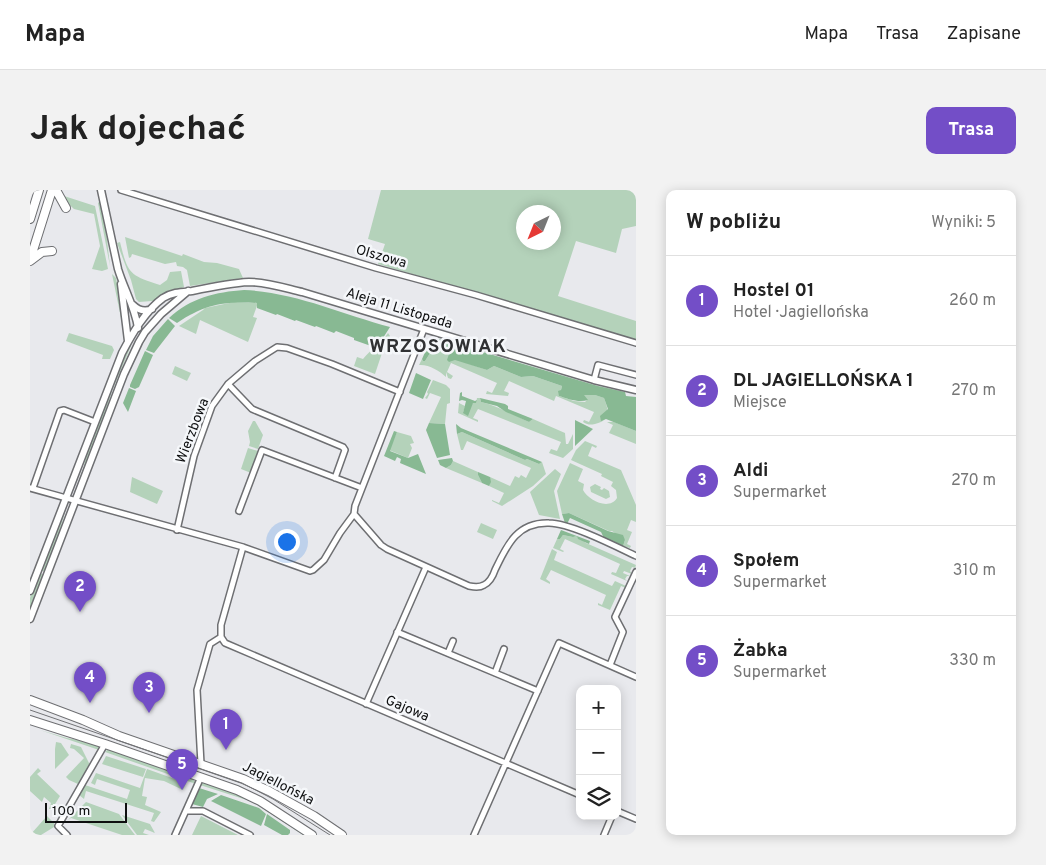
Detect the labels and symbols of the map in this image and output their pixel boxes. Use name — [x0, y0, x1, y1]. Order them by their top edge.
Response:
north arrow — [516, 205, 561, 250]
street label: Olszowa — [354, 242, 408, 272]
street label: Aleja 11 Listopada — [344, 285, 454, 333]
district label: WRZOSOWIAK — [369, 335, 507, 359]
street label: Wierzbowa — [173, 396, 213, 466]
your location — [274, 529, 300, 555]
pin: 2 — [64, 571, 96, 612]
pin: 4 — [74, 662, 106, 703]
pin: 3 — [133, 672, 165, 713]
street label: Gajowa — [383, 692, 431, 726]
pin: 1 — [210, 709, 242, 750]
pin: 5 — [166, 749, 198, 790]
street label: Jagiellońska — [239, 759, 317, 809]
scale bar — [45, 800, 128, 823]

